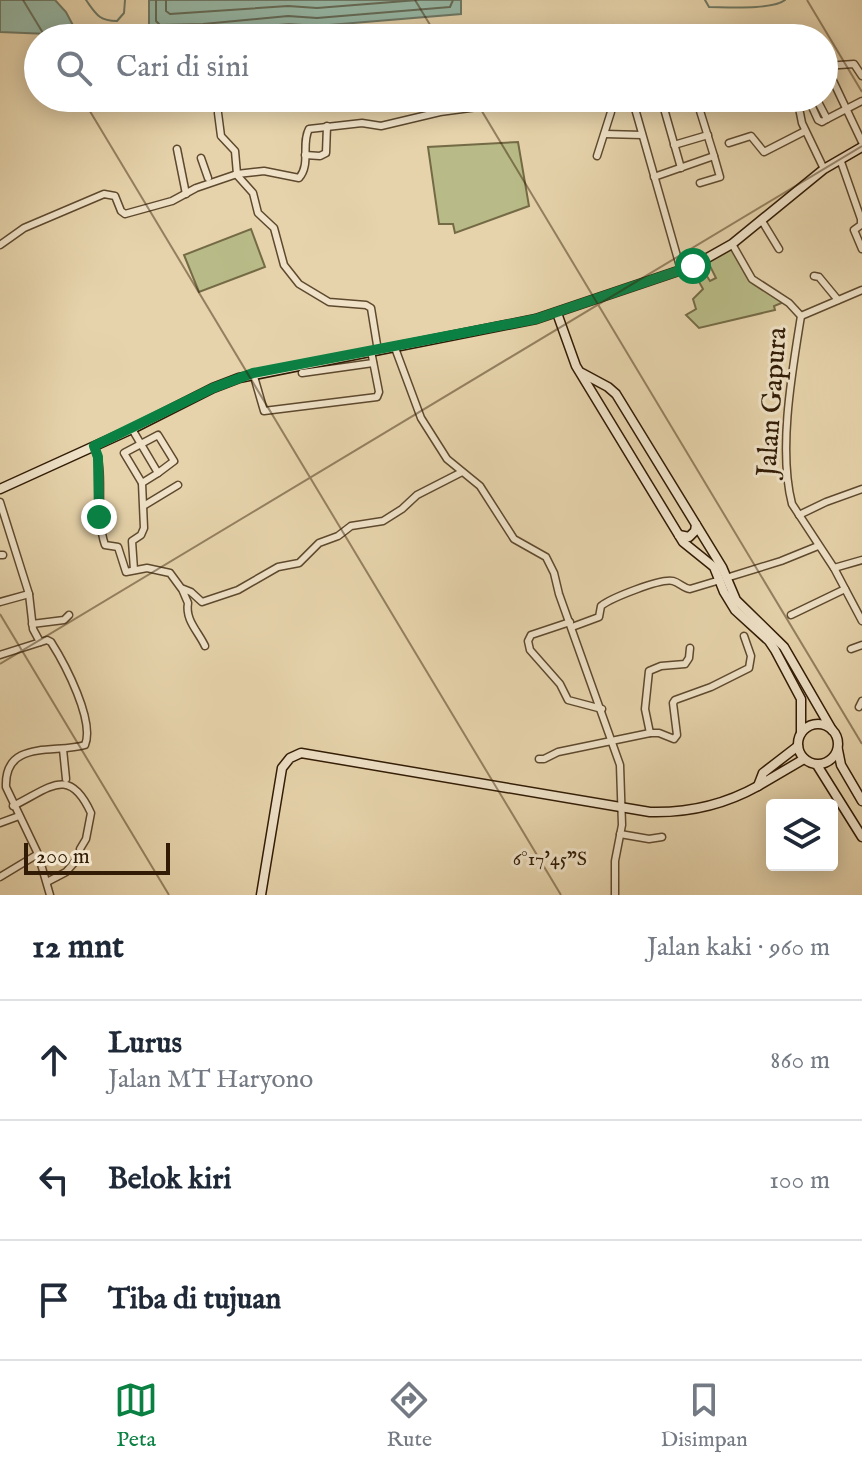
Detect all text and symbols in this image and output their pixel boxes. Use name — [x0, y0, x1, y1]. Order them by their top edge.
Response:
search box — [24, 24, 838, 112]
icon: search — [52, 46, 96, 90]
text: Cari di sini — [116, 49, 249, 87]
route start — [675, 248, 711, 284]
street label: Jalan Gapura — [750, 325, 796, 481]
route end — [81, 499, 117, 535]
map controls — [766, 799, 838, 871]
button: layers — [766, 799, 838, 871]
scale bar — [24, 839, 170, 875]
text: 200 m — [36, 843, 90, 871]
text: 6°17'45"S — [513, 847, 587, 872]
text: 12 mnt — [32, 926, 124, 969]
text: Jalan kaki · 960 m — [647, 931, 830, 964]
text: Lurus — [108, 1025, 182, 1063]
icon: ahead — [32, 1038, 76, 1082]
text: 860 m — [770, 1044, 830, 1077]
text: Jalan MT Haryono — [108, 1063, 313, 1096]
icon: left — [32, 1158, 76, 1202]
text: Belok kiri — [108, 1161, 231, 1199]
text: 100 m — [769, 1164, 830, 1197]
icon: arrive — [32, 1278, 76, 1322]
text: Tiba di tujuan — [108, 1281, 281, 1319]
tab: Peta — [114, 1378, 158, 1454]
tab: Rute — [386, 1378, 432, 1454]
tab: Disimpan — [661, 1378, 748, 1454]

